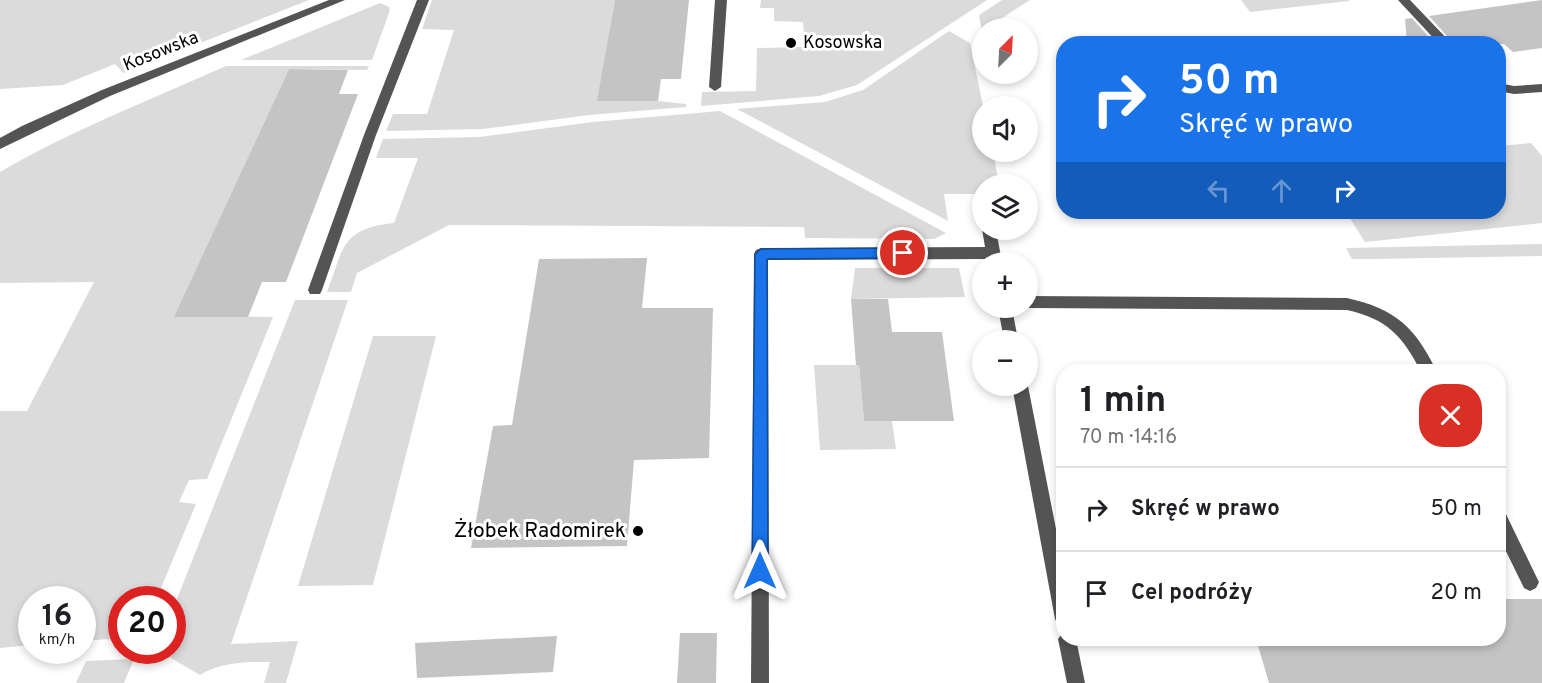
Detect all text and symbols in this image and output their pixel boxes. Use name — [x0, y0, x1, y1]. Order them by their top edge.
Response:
north arrow — [972, 18, 1038, 84]
map controls — [972, 18, 1038, 396]
street label: Kosowska — [120, 26, 202, 78]
place label: Kosowska — [803, 32, 882, 55]
marker: Kosowska — [784, 36, 798, 50]
text: 50 m — [1179, 56, 1280, 109]
icon: right — [1080, 60, 1158, 138]
button: sound — [972, 96, 1038, 162]
text: Skręć w prawo — [1179, 108, 1353, 142]
button: layers — [972, 174, 1038, 240]
icon: left — [1202, 174, 1235, 207]
icon: ahead — [1265, 174, 1298, 207]
icon: right — [1328, 174, 1361, 207]
pin — [877, 227, 928, 278]
icon: arrive — [886, 236, 919, 269]
button: + — [972, 252, 1038, 318]
button: − — [972, 330, 1038, 396]
text: 1 min — [1080, 379, 1166, 425]
button: close — [1419, 384, 1482, 447]
text: 70 m · 14:16 — [1080, 425, 1177, 451]
icon: right — [1080, 493, 1113, 526]
text: Skręć w prawo — [1131, 496, 1280, 523]
text: 50 m — [1430, 496, 1482, 523]
place label: Żłobek Radomirek — [454, 518, 626, 545]
marker: Żłobek Radomirek — [631, 524, 645, 538]
position arrow — [728, 539, 792, 603]
icon: arrive — [1080, 577, 1113, 610]
text: Cel podróży — [1131, 580, 1253, 607]
text: 20 m — [1431, 580, 1482, 607]
speed limit sign: 20 — [108, 586, 186, 664]
text: 16 — [42, 599, 72, 636]
text: km/h — [39, 631, 75, 650]

